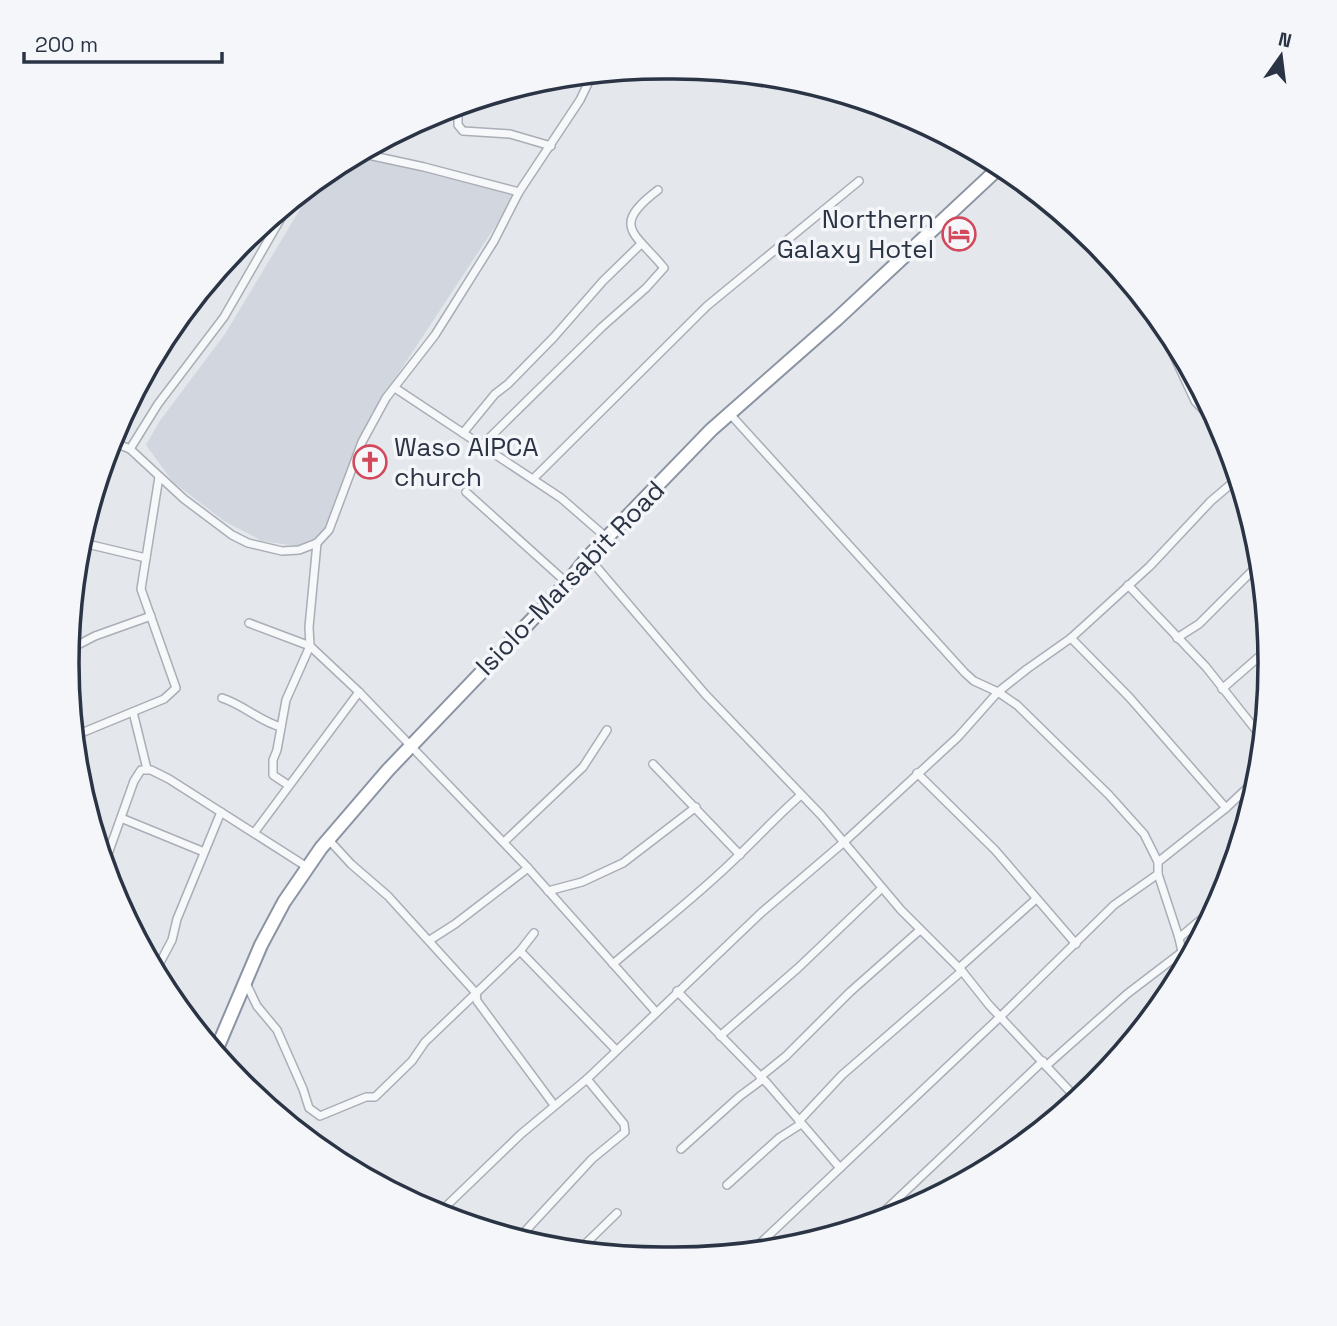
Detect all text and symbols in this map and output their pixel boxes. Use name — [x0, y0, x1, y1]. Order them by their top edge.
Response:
scale bar — [24, 21, 222, 65]
north arrow — [1246, 21, 1316, 91]
text: N — [1276, 26, 1294, 54]
text: 200 m — [35, 31, 98, 58]
place label: Northern Galaxy Hotel — [777, 202, 934, 266]
hotel icon: Northern Galaxy Hotel — [940, 215, 978, 253]
place label: Waso AIPCA church — [394, 430, 539, 494]
church icon: Waso AIPCA church — [351, 443, 389, 481]
street label: Isiolo-Marsabit Road — [468, 473, 672, 683]

